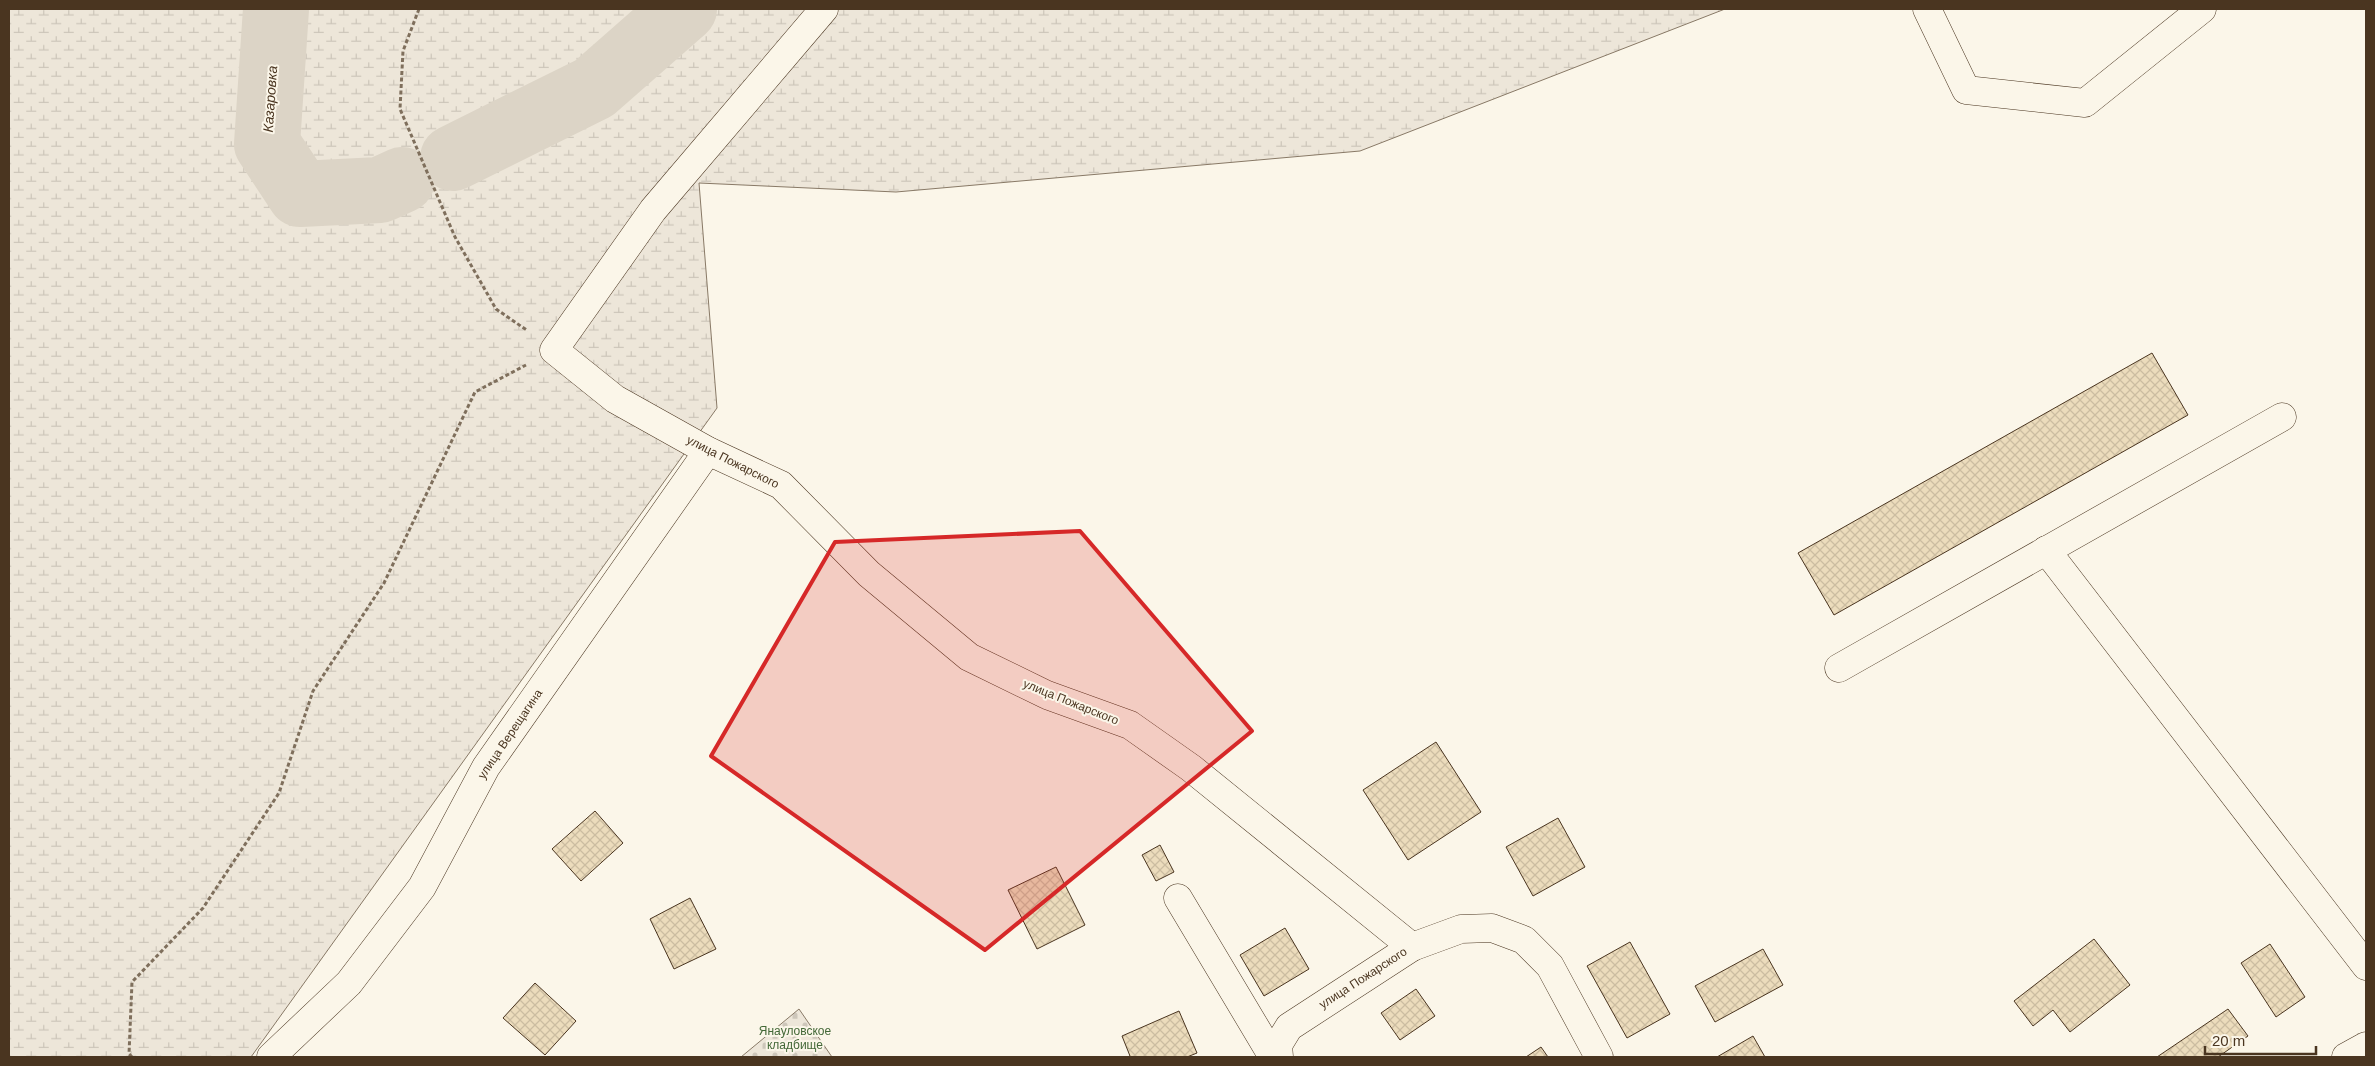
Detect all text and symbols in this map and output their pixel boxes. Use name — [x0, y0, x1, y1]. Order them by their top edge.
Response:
water label: Казаровка — [260, 65, 280, 133]
street label: улица Пожарского — [685, 433, 782, 491]
street label: улица Пожарского — [1021, 676, 1121, 728]
street label: улица Верещагина — [475, 686, 545, 782]
street label: улица Пожарского — [1317, 944, 1410, 1012]
park label: Янауловское кладбище — [759, 1024, 831, 1052]
scale bar — [2205, 1024, 2316, 1056]
text: 20 m — [2212, 1032, 2245, 1049]

